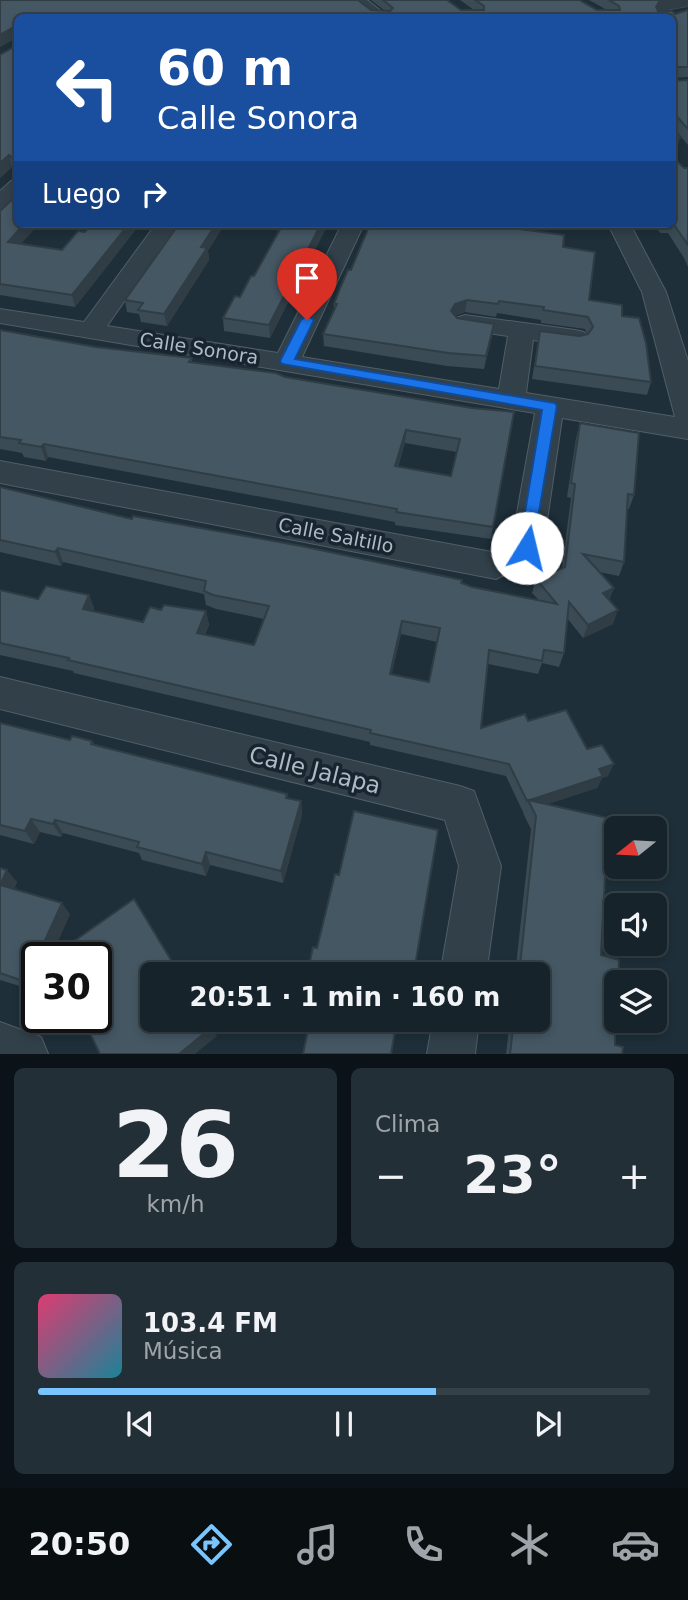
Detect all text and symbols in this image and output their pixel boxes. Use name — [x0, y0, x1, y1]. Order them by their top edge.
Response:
text: 60 m — [157, 40, 293, 97]
icon: left — [42, 42, 133, 133]
text: Calle Sonora — [157, 99, 359, 137]
icon: right — [135, 175, 173, 213]
text: Luego — [42, 179, 121, 209]
pin — [277, 248, 337, 320]
icon: arrive — [288, 259, 326, 297]
street label: Calle Sonora — [138, 328, 260, 368]
position arrow — [490, 511, 564, 585]
street label: Calle Saltillo — [276, 513, 396, 557]
street label: Calle Jalapa — [247, 741, 383, 799]
north arrow — [604, 816, 667, 878]
map controls — [604, 816, 667, 1033]
button: sound — [604, 893, 667, 956]
speed limit sign: 30 — [21, 942, 112, 1033]
button: layers — [604, 970, 667, 1033]
text: 20:51 · 1 min · 160 m — [190, 982, 500, 1012]
text: 26 — [112, 1093, 239, 1198]
text: Clima — [375, 1111, 440, 1137]
text: 23° — [463, 1145, 562, 1205]
text: − — [375, 1154, 407, 1198]
text: + — [618, 1154, 650, 1198]
text: km/h — [146, 1191, 205, 1217]
text: 103.4 FM — [143, 1308, 278, 1338]
text: Música — [143, 1338, 223, 1364]
icon: previous — [121, 1405, 159, 1443]
icon: pause — [325, 1405, 363, 1443]
icon: next — [529, 1405, 567, 1443]
icon: directions — [187, 1520, 236, 1569]
icon: music — [293, 1520, 342, 1569]
icon: phone — [399, 1520, 448, 1569]
icon: climate — [505, 1520, 554, 1569]
icon: car — [611, 1520, 660, 1569]
text: 20:50 — [28, 1525, 130, 1563]

